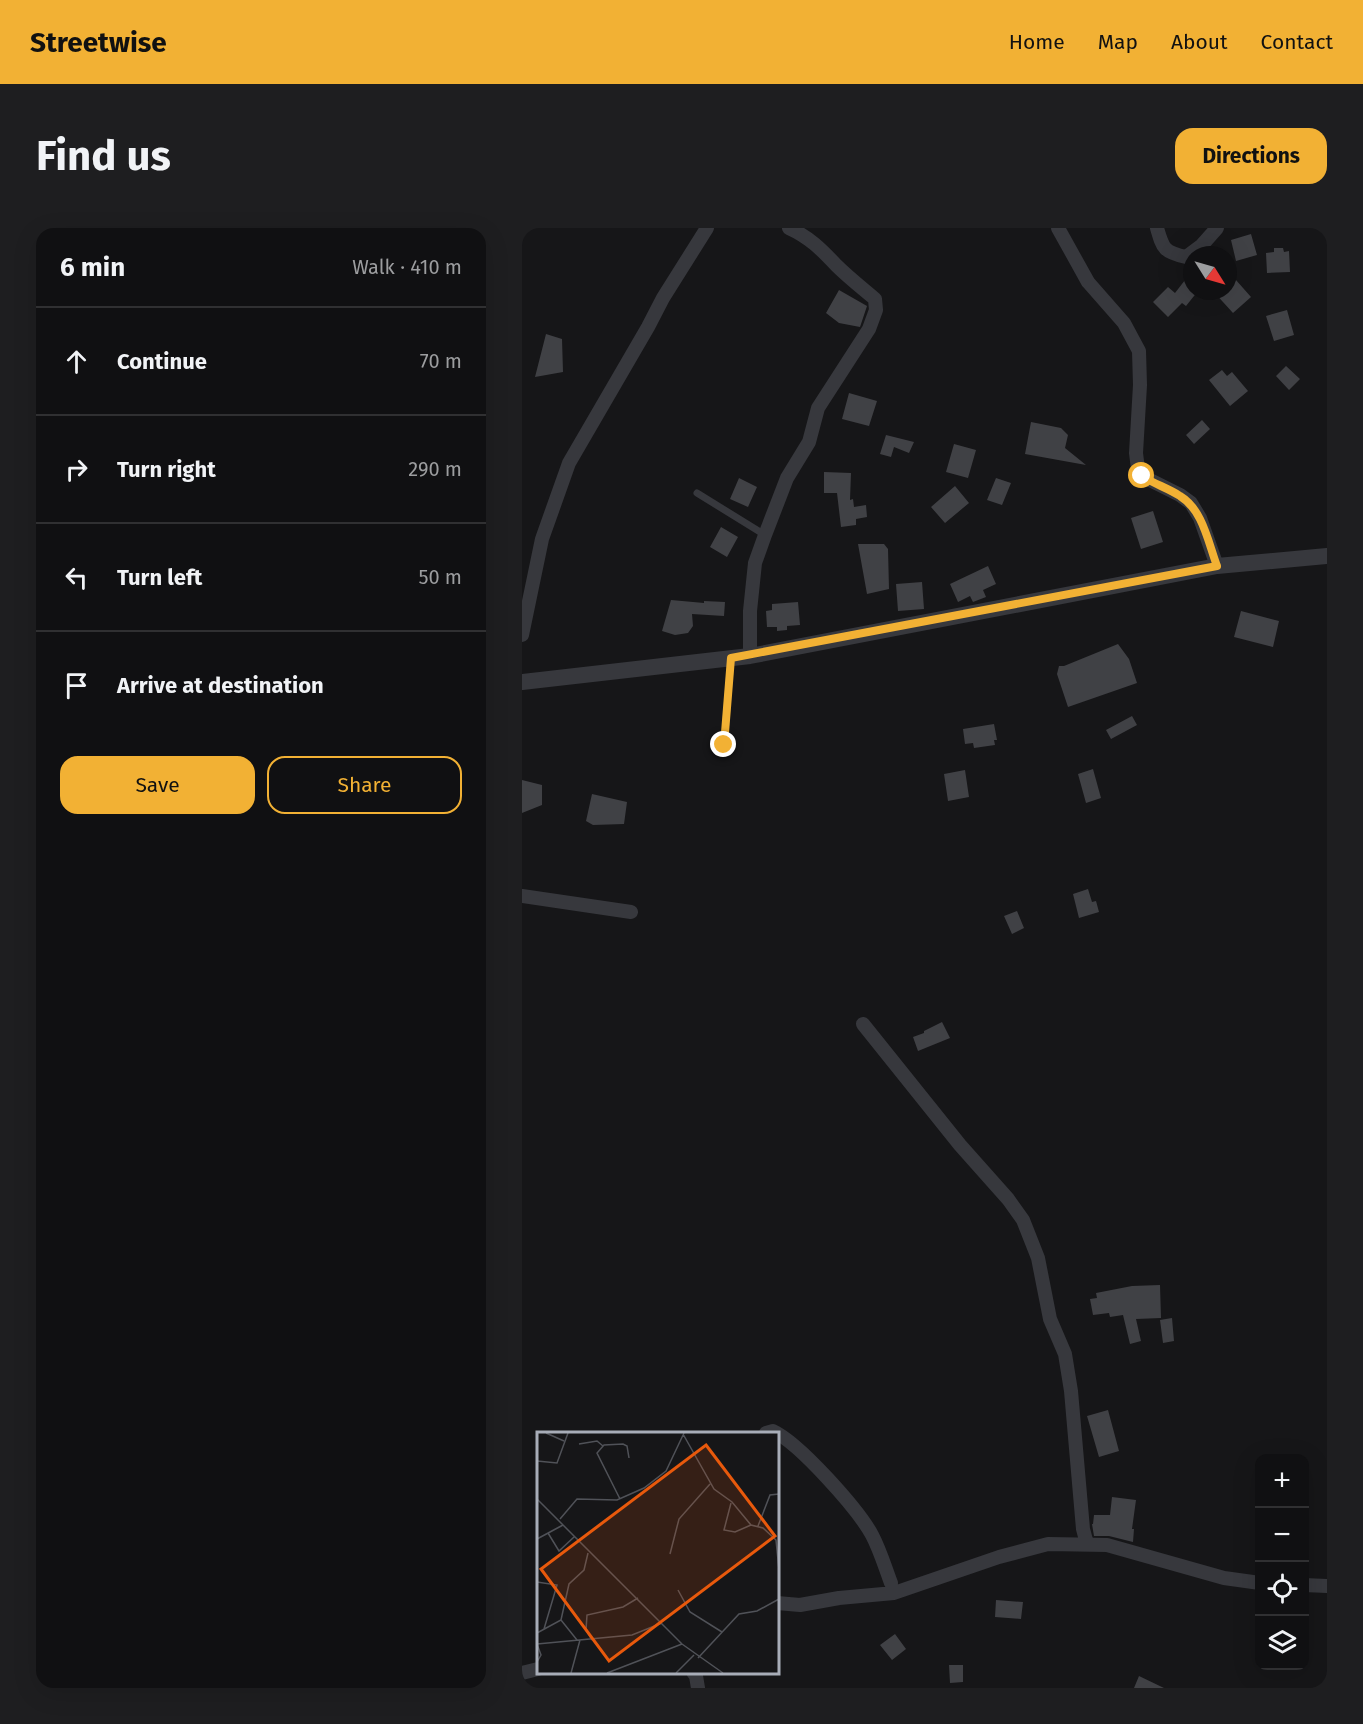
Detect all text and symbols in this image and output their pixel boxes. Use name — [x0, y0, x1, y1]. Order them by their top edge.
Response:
text: Streetwise — [30, 26, 167, 59]
text: Home — [1009, 29, 1065, 55]
text: Map — [1098, 29, 1138, 55]
text: About — [1171, 29, 1228, 55]
text: Contact — [1261, 29, 1333, 55]
button: Directions — [1175, 128, 1327, 184]
text: Find us — [36, 131, 171, 181]
north arrow — [1183, 246, 1237, 300]
text: 6 min — [60, 252, 125, 283]
text: Walk · 410 m — [352, 255, 462, 279]
icon: ahead — [60, 345, 93, 378]
text: Continue — [117, 348, 207, 375]
text: 70 m — [420, 349, 462, 373]
icon: right — [60, 453, 93, 486]
text: Turn right — [117, 456, 216, 483]
text: 290 m — [408, 457, 462, 481]
route start — [1128, 462, 1154, 488]
icon: left — [60, 561, 93, 594]
text: Turn left — [117, 564, 202, 591]
text: 50 m — [418, 565, 462, 589]
icon: arrive — [60, 669, 93, 702]
text: Arrive at destination — [117, 672, 324, 699]
route end — [710, 731, 736, 757]
button: Save — [60, 756, 255, 814]
button: Share — [267, 756, 462, 814]
inset map — [537, 1432, 778, 1673]
map controls — [1255, 1454, 1309, 1670]
button: + — [1255, 1454, 1309, 1508]
button: − — [1255, 1508, 1309, 1562]
button: locate — [1255, 1562, 1309, 1616]
button: layers — [1255, 1616, 1309, 1670]

